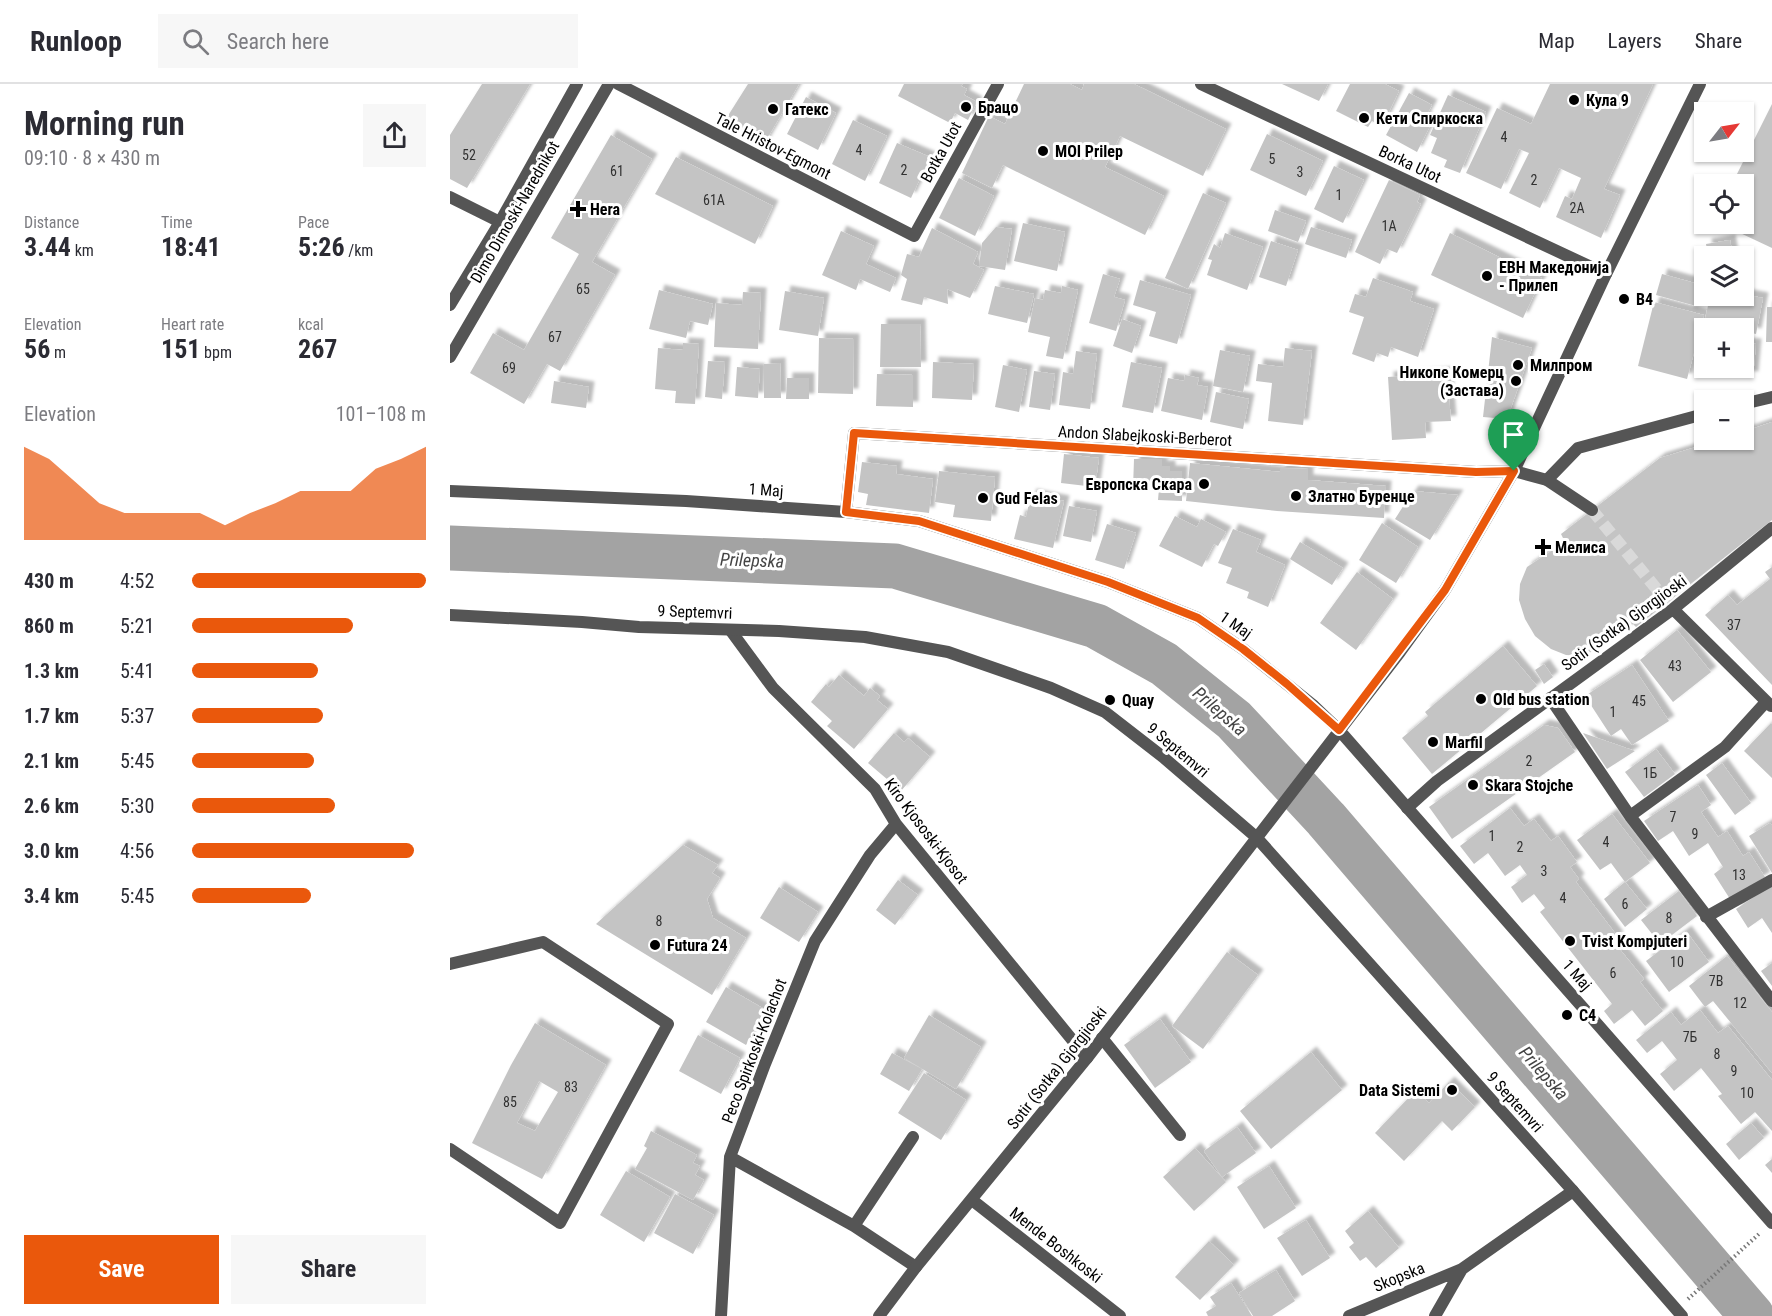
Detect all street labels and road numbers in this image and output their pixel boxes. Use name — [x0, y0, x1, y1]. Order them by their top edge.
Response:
street label: Tale Hristov-Egmont — [712, 109, 834, 183]
street label: Botka Utot — [917, 118, 966, 186]
street label: Dimo Dimoski-Narednikot — [467, 137, 564, 286]
street label: Borka Utot — [1376, 141, 1444, 187]
street label: Andon Slabejkoski-Berberot — [1057, 422, 1233, 450]
street label: 1 Maj — [748, 479, 784, 501]
street label: Sotir (Sotka) Gjorgjioski — [1558, 571, 1690, 675]
street label: 9 Septemvri — [657, 601, 733, 623]
street label: 1 Maj — [1216, 607, 1256, 643]
street label: 9 Septemvri — [1143, 719, 1213, 781]
street label: Kiro Kjososki-Kjosot — [880, 775, 972, 888]
street label: 1 Maj — [1558, 956, 1596, 994]
street label: Peco Spirkoski-Kolachot — [718, 976, 790, 1126]
street label: Sotir (Sotka) Gjorgjioski — [1003, 1003, 1111, 1133]
street label: 9 Septemvri — [1483, 1068, 1547, 1136]
street label: Mende Boshkoski — [1006, 1203, 1106, 1287]
street label: Skopska — [1371, 1258, 1427, 1296]

